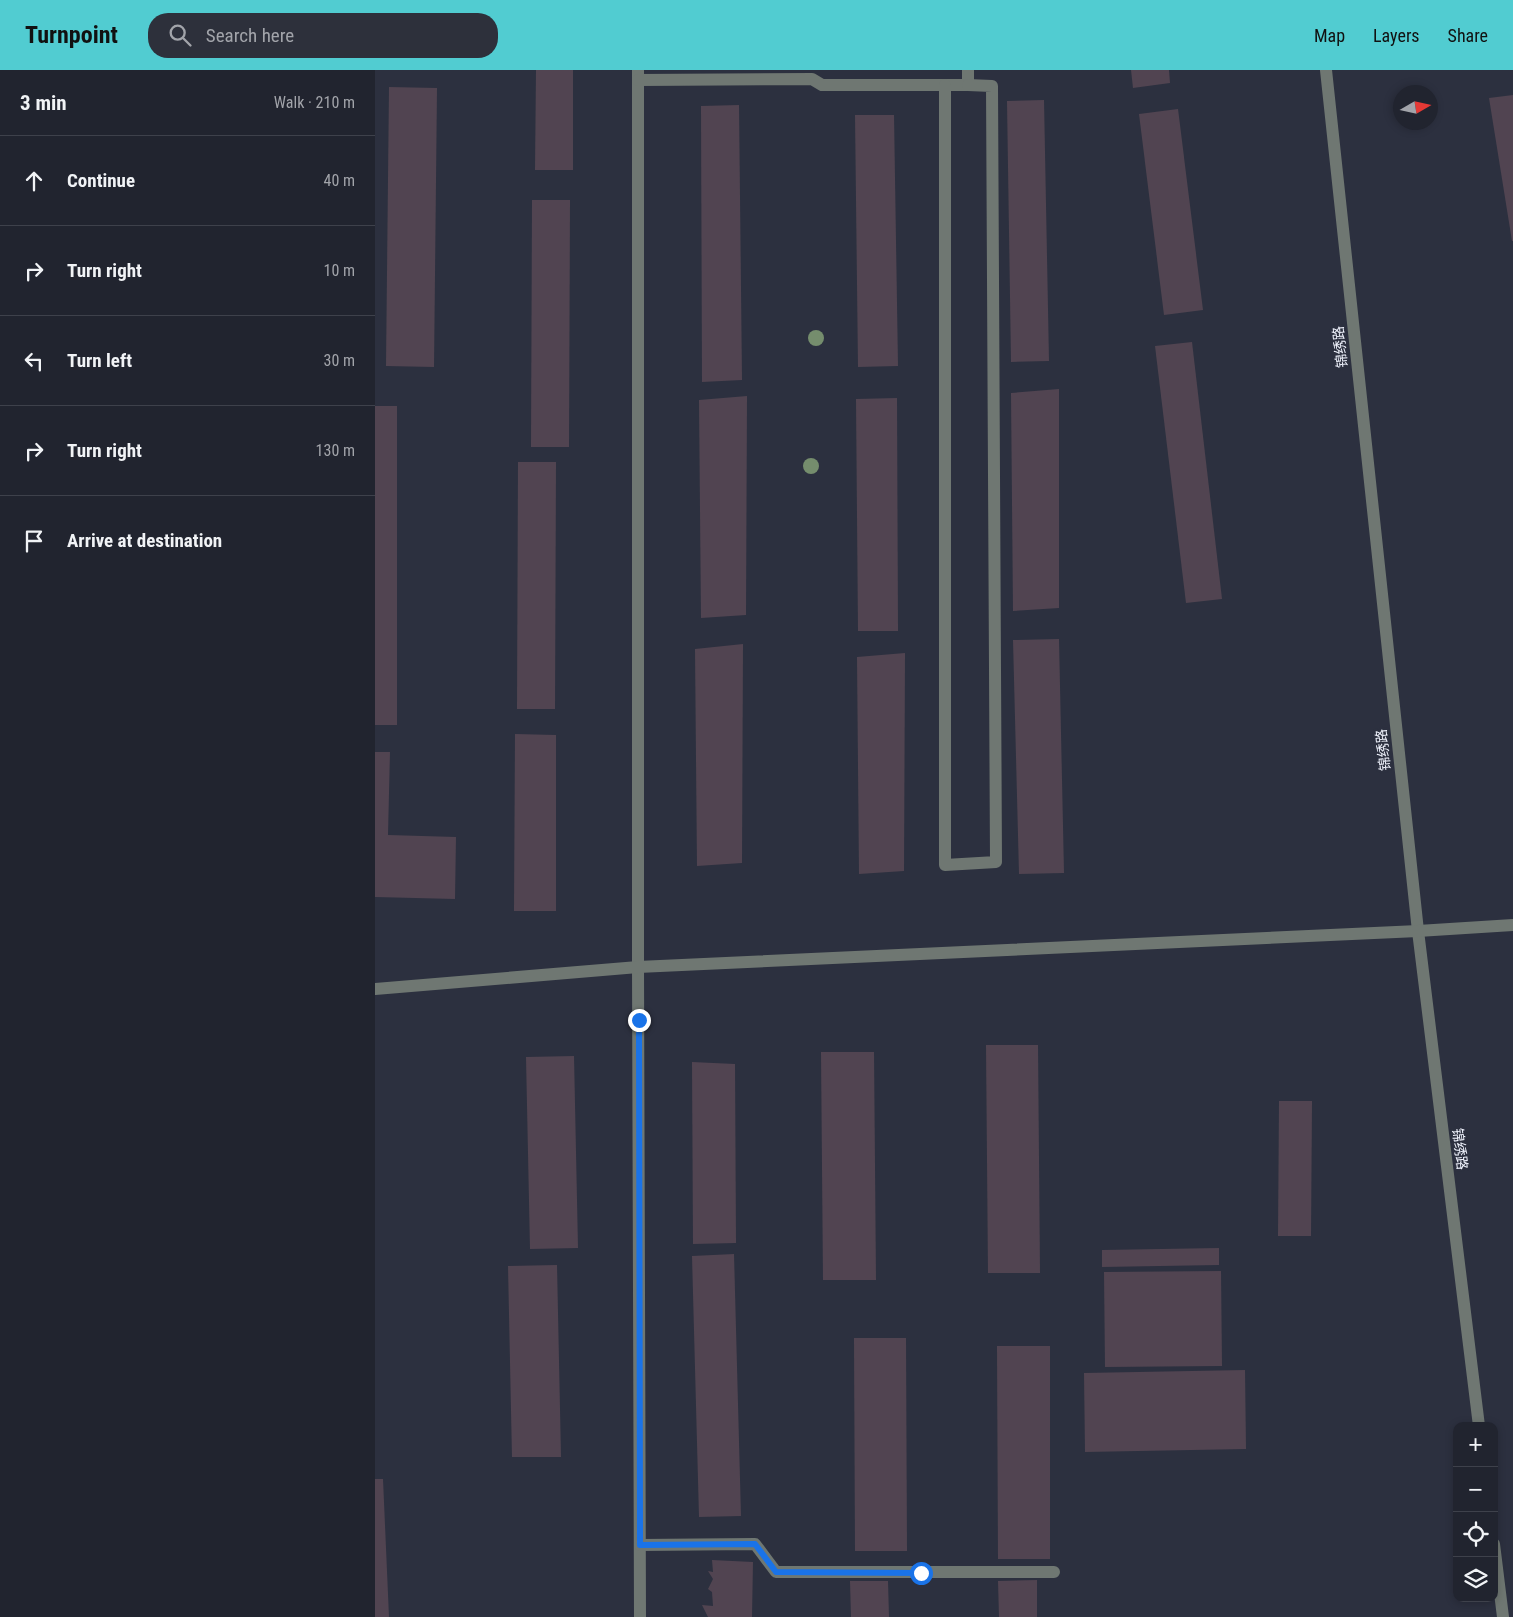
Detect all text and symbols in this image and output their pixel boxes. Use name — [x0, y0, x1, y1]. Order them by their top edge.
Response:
search box — [148, 13, 498, 58]
text: Turnpoint — [25, 21, 118, 49]
icon: search — [166, 21, 194, 49]
text: Search here — [206, 24, 294, 47]
text: Map — [1314, 25, 1345, 46]
text: Layers — [1373, 25, 1420, 46]
text: Share — [1448, 25, 1488, 46]
north arrow — [1393, 85, 1438, 130]
text: 3 min — [20, 91, 67, 115]
text: Walk · 210 m — [274, 93, 355, 112]
icon: ahead — [20, 167, 48, 195]
text: Continue — [67, 169, 135, 192]
text: 40 m — [323, 171, 355, 190]
icon: right — [20, 257, 48, 285]
text: Turn right — [67, 259, 142, 282]
text: 10 m — [323, 261, 355, 280]
street label: 锦绣路 — [1330, 325, 1350, 369]
icon: left — [20, 347, 48, 375]
text: Turn left — [67, 349, 132, 372]
text: 30 m — [323, 351, 355, 370]
icon: right — [20, 437, 48, 465]
text: Turn right — [67, 439, 142, 462]
text: 130 m — [316, 441, 355, 460]
icon: arrive — [20, 527, 48, 555]
text: Arrive at destination — [67, 529, 222, 552]
street label: 锦绣路 — [1373, 728, 1393, 772]
route end — [628, 1009, 651, 1032]
street label: 锦绣路 — [1450, 1127, 1470, 1171]
map controls — [1453, 1422, 1498, 1602]
button: + — [1453, 1422, 1498, 1467]
button: − — [1453, 1467, 1498, 1512]
button: locate — [1453, 1512, 1498, 1557]
button: layers — [1453, 1557, 1498, 1602]
route start — [910, 1562, 933, 1585]

